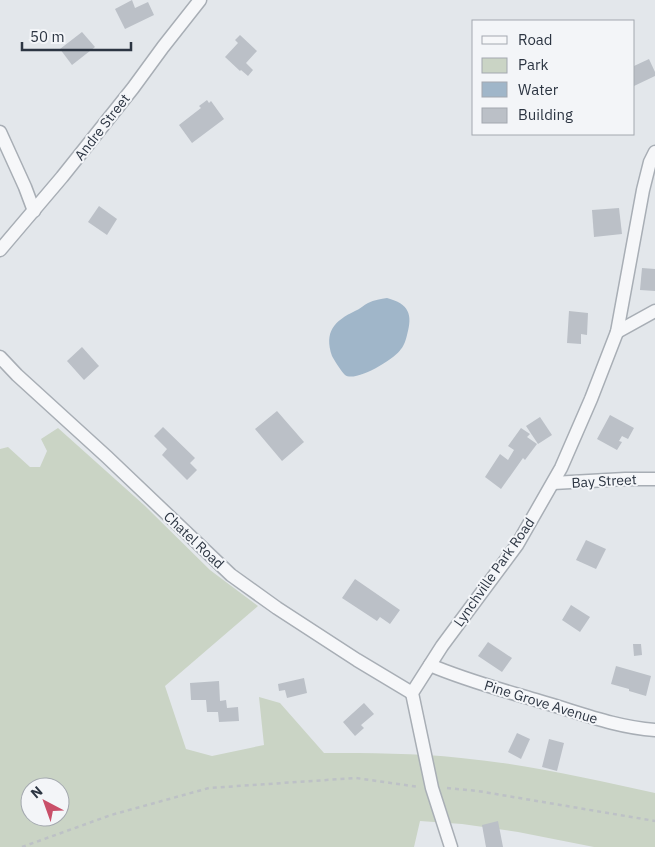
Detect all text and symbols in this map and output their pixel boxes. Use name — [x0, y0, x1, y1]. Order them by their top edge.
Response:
scale bar — [22, 20, 131, 52]
legend — [472, 20, 635, 135]
text: 50 m — [30, 27, 65, 46]
text: Road — [518, 30, 553, 49]
text: Park — [518, 55, 548, 74]
text: Water — [518, 80, 559, 99]
street label: Andre Street — [70, 90, 134, 164]
text: Building — [518, 105, 573, 124]
street label: Bay Street — [571, 470, 637, 492]
street label: Chatel Road — [160, 508, 228, 572]
street label: Lynchville Park Road — [450, 514, 538, 630]
street label: Pine Grove Avenue — [482, 676, 600, 728]
north arrow — [20, 777, 70, 827]
text: N — [27, 782, 46, 802]

